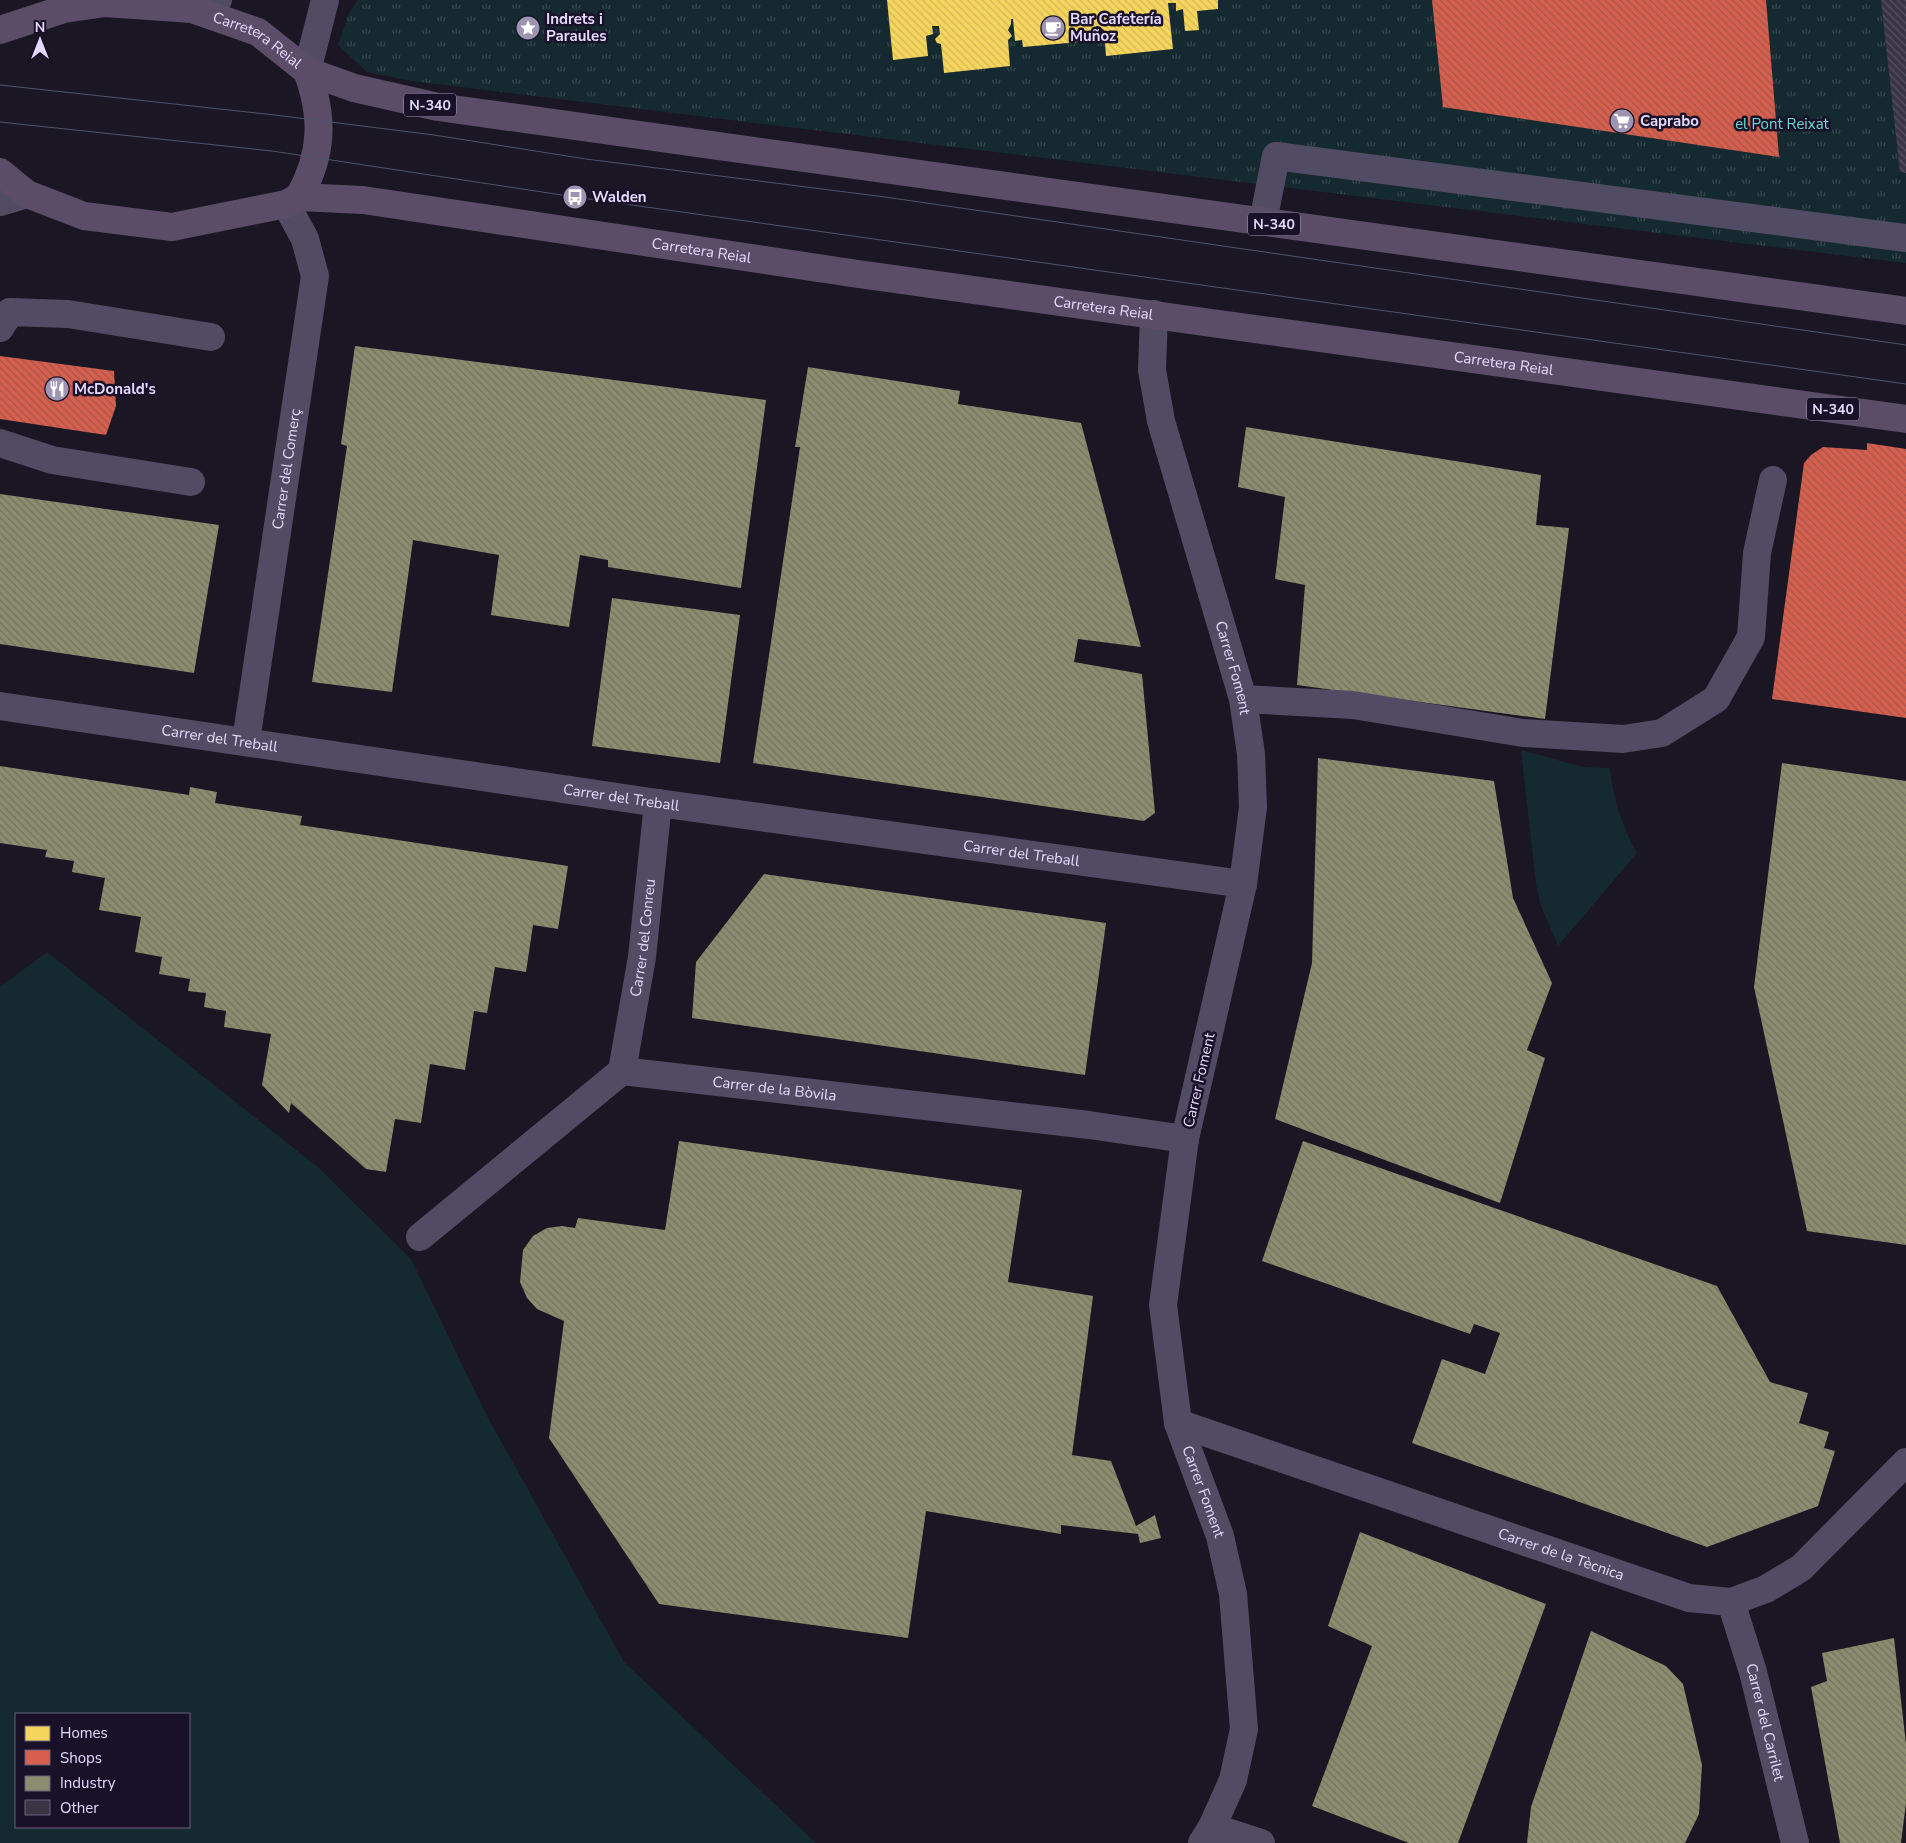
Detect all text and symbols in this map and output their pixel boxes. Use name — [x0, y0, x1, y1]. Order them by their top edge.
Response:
street label: Carretera Reial — [210, 7, 306, 73]
place label: Indrets i Paraules — [546, 9, 607, 46]
place label: Bar Cafetería Muñoz — [1070, 9, 1162, 46]
north arrow — [15, 15, 65, 65]
place icon: Indrets i Paraules — [515, 15, 541, 41]
cafe icon: Bar Cafetería Muñoz — [1040, 15, 1066, 41]
text: N — [35, 18, 45, 37]
road number: N-340 — [404, 94, 456, 116]
supermarket icon: Caprabo — [1609, 108, 1635, 134]
place label: Caprabo — [1640, 111, 1699, 131]
park label: el Pont Reixat — [1735, 114, 1830, 134]
bus stop icon: Walden — [562, 184, 588, 210]
place label: Walden — [592, 187, 647, 207]
road number: N-340 — [1248, 212, 1300, 235]
street label: Carretera Reial — [650, 233, 753, 268]
street label: Carretera Reial — [1052, 291, 1155, 325]
street label: Carretera Reial — [1452, 347, 1555, 380]
restaurant icon: McDonald's — [44, 376, 70, 402]
place label: McDonald's — [74, 379, 156, 399]
road number: N-340 — [1807, 398, 1859, 420]
street label: Carrer del Comerç — [268, 407, 305, 531]
street label: Carrer Foment — [1211, 619, 1255, 717]
street label: Carrer del Treball — [160, 720, 280, 757]
street label: Carrer del Treball — [562, 779, 681, 816]
street label: Carrer del Treball — [962, 835, 1082, 871]
street label: Carrer del Conreu — [625, 878, 660, 998]
street label: Carrer Foment — [1178, 1030, 1220, 1129]
street label: Carrer de la Bòvila — [712, 1072, 838, 1106]
street label: Carrer Foment — [1177, 1443, 1230, 1541]
street label: Carrer de la Tècnica — [1495, 1523, 1627, 1585]
street label: Carrer del Carrilet — [1741, 1661, 1790, 1784]
legend — [15, 1713, 190, 1828]
text: Homes — [60, 1723, 108, 1743]
text: Shops — [60, 1748, 102, 1768]
text: Industry — [60, 1773, 116, 1793]
text: Other — [60, 1798, 99, 1818]

